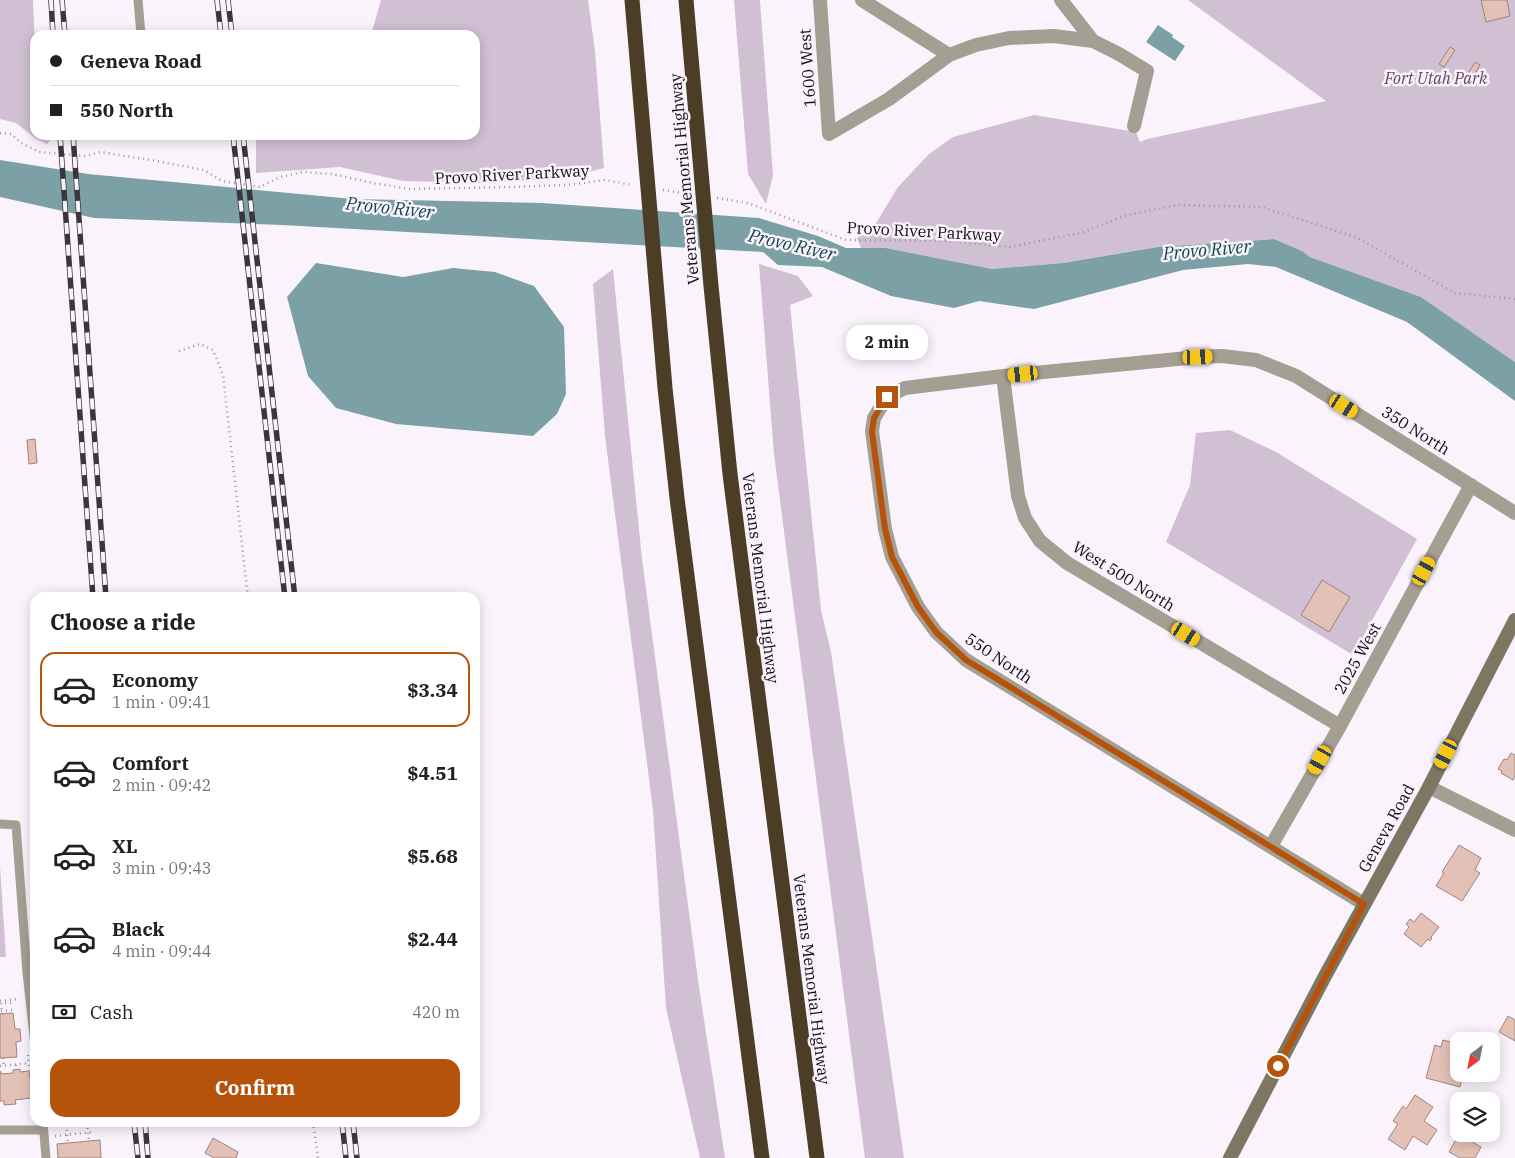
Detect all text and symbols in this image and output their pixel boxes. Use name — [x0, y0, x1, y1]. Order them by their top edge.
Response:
street label: 1600 West — [794, 28, 820, 108]
text: Geneva Road — [80, 49, 202, 73]
park label: Fort Utah Park — [1383, 68, 1488, 88]
street label: Veterans Memorial Highway — [665, 72, 703, 285]
text: 550 North — [80, 98, 174, 122]
street label: Provo River Parkway — [434, 160, 590, 188]
water label: Provo River — [344, 191, 436, 224]
street label: Provo River Parkway — [846, 217, 1002, 245]
water label: Provo River — [745, 223, 839, 266]
water label: Provo River — [1161, 234, 1253, 265]
callout: 2 min — [846, 324, 928, 360]
text: 2 min — [865, 332, 909, 352]
car — [1182, 349, 1213, 365]
car — [1007, 365, 1038, 383]
route end — [876, 386, 898, 408]
car — [1327, 392, 1360, 420]
street label: 350 North — [1378, 401, 1454, 459]
street label: Veterans Memorial Highway — [738, 472, 784, 685]
street label: West 500 North — [1069, 536, 1179, 616]
car — [1410, 554, 1437, 588]
text: Choose a ride — [50, 607, 196, 636]
street label: 2025 West — [1329, 618, 1385, 697]
car — [1169, 620, 1202, 648]
street label: 550 North — [962, 628, 1036, 688]
icon: car — [52, 667, 97, 712]
text: Economy — [112, 668, 198, 692]
text: $3.34 — [407, 678, 458, 702]
text: 1 min · 09:41 — [112, 692, 211, 712]
car — [1432, 737, 1459, 771]
car — [1306, 743, 1333, 777]
icon: car — [52, 750, 97, 795]
text: Comfort — [112, 751, 189, 775]
text: $4.51 — [407, 761, 458, 785]
text: 2 min · 09:42 — [112, 775, 211, 795]
street label: Geneva Road — [1354, 780, 1419, 876]
icon: car — [52, 833, 97, 878]
text: XL — [112, 834, 138, 858]
text: $5.68 — [407, 844, 458, 868]
text: 3 min · 09:43 — [112, 858, 211, 878]
street label: Veterans Memorial Highway — [789, 873, 835, 1086]
icon: car — [52, 916, 97, 961]
text: Black — [112, 917, 164, 941]
text: $2.44 — [407, 927, 458, 951]
text: 4 min · 09:44 — [112, 941, 211, 961]
icon: cash — [50, 998, 78, 1026]
text: Cash — [90, 1000, 134, 1024]
text: 420 m — [412, 1002, 460, 1022]
north arrow — [1450, 1032, 1500, 1082]
map controls — [1450, 1032, 1500, 1142]
route start — [1267, 1055, 1289, 1077]
button: Confirm — [50, 1059, 460, 1117]
button: layers — [1450, 1092, 1500, 1142]

